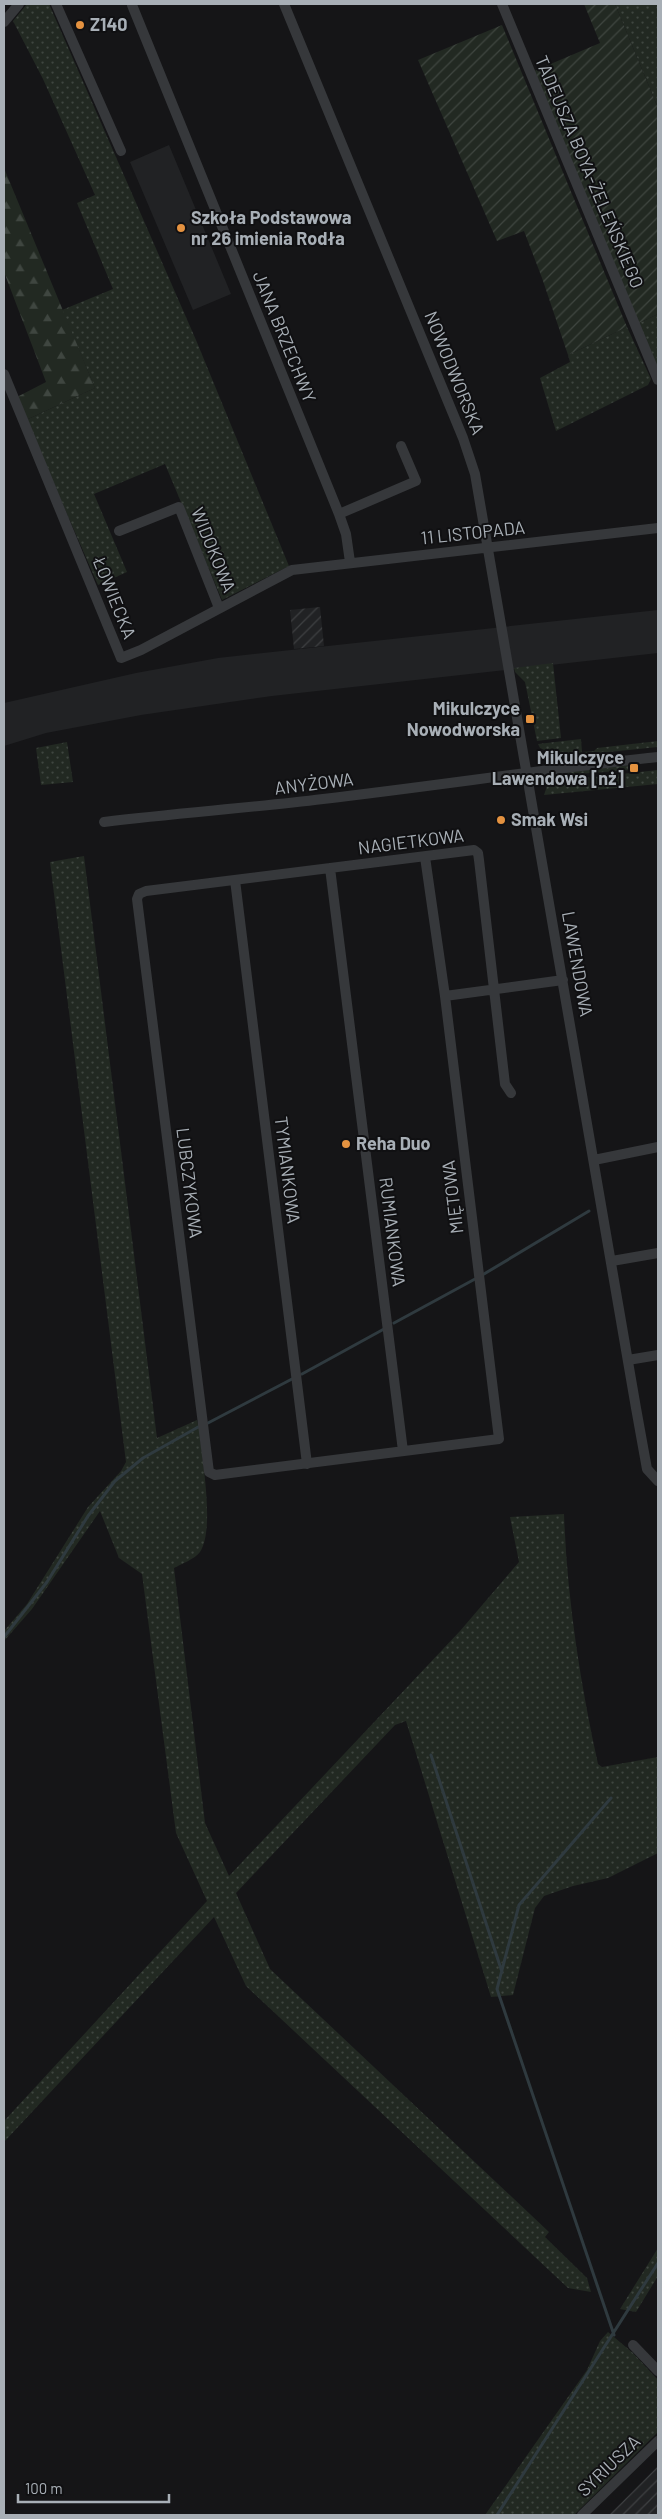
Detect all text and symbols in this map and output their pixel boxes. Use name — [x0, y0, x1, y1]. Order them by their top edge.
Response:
place label: Z140 — [90, 13, 128, 35]
marker: Z140 — [74, 19, 86, 31]
street label: TADEUSZA BOYA-ŻELEŃSKIEGO — [531, 52, 649, 291]
place label: Szkoła Podstawowa nr 26 imienia Rodła — [191, 206, 351, 249]
marker: Szkoła Podstawowa nr 26 imienia Rodła — [175, 222, 187, 234]
street label: JANA BRZECHWY — [249, 268, 321, 405]
street label: NOWODWORSKA — [420, 308, 490, 438]
street label: WIDOKOWA — [187, 504, 241, 595]
street label: 11 LISTOPADA — [420, 516, 526, 548]
street label: ŁOWIECKA — [88, 552, 141, 642]
place label: Mikulczyce Nowodworska — [407, 697, 520, 740]
marker: Mikulczyce Nowodworska — [524, 713, 536, 725]
place label: Mikulczyce Lawendowa [nż] — [492, 746, 624, 789]
marker: Mikulczyce Lawendowa [nż] — [628, 762, 640, 774]
street label: ANYŻOWA — [273, 767, 355, 799]
place label: Smak Wsi — [511, 808, 588, 830]
marker: Smak Wsi — [495, 814, 507, 826]
street label: NAGIETKOWA — [357, 824, 465, 858]
street label: LAWENDOWA — [558, 909, 598, 1018]
street label: TYMIANKOWA — [270, 1115, 305, 1225]
street label: LUBCZYKOWA — [172, 1126, 208, 1239]
place label: Reha Duo — [356, 1132, 431, 1154]
marker: Reha Duo — [340, 1138, 352, 1150]
street label: MIĘTOWA — [437, 1159, 467, 1235]
street label: RUMIANKOWA — [375, 1176, 411, 1288]
street label: SYRIUSZA — [572, 2430, 644, 2501]
scale bar — [18, 2472, 169, 2504]
text: 100 m — [25, 2479, 63, 2497]

